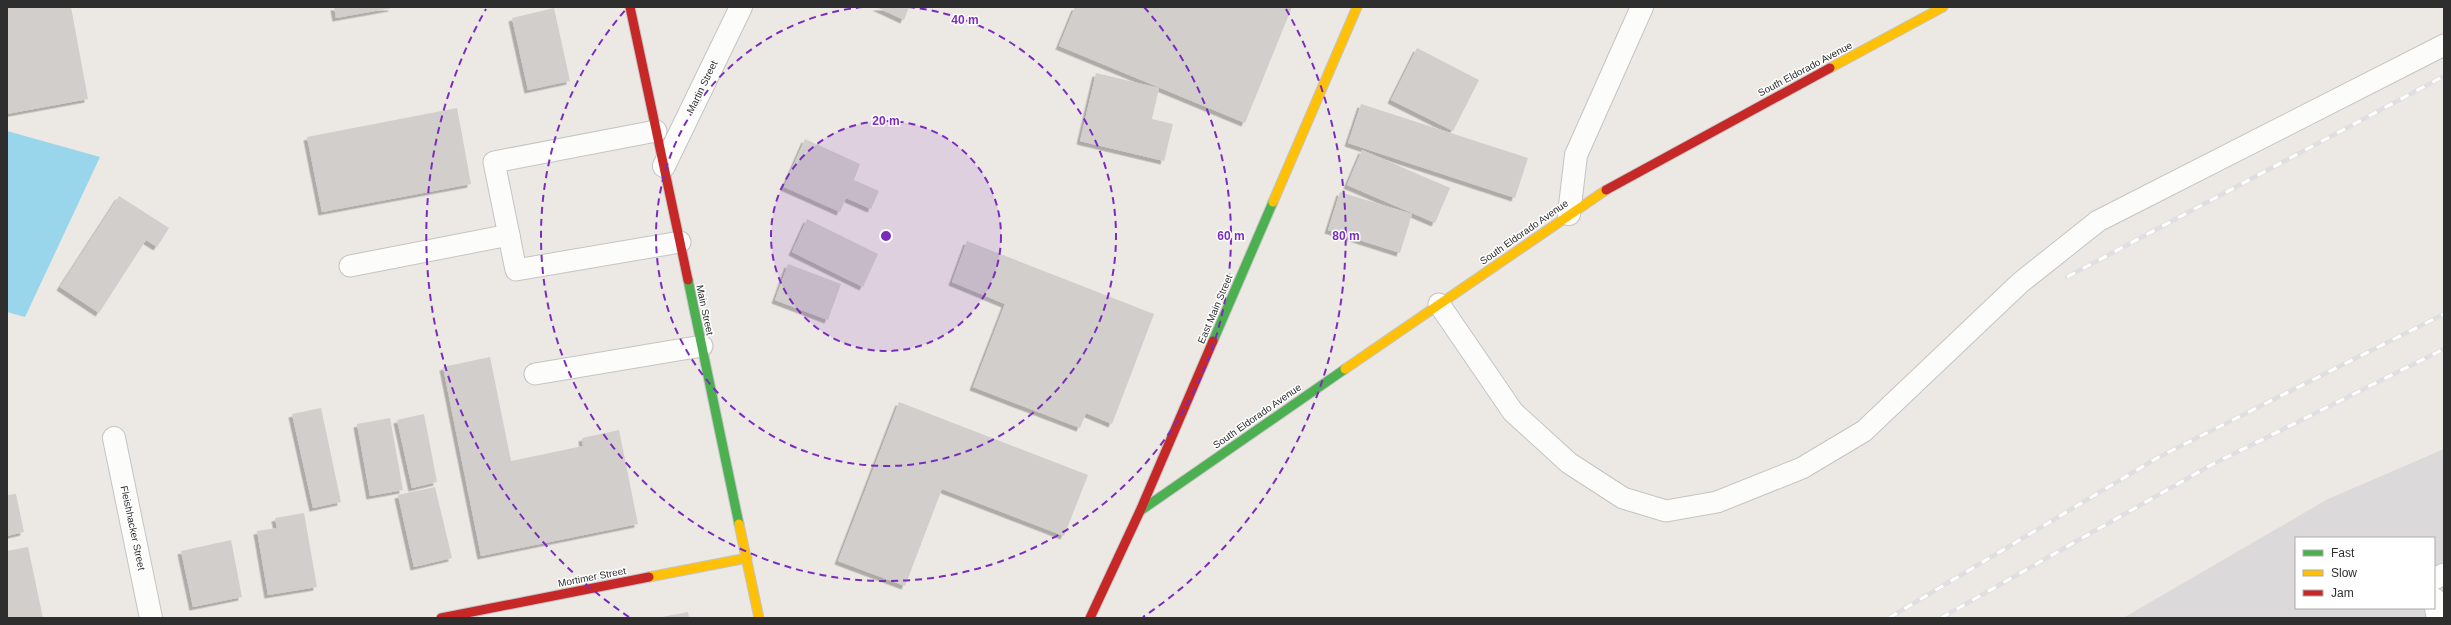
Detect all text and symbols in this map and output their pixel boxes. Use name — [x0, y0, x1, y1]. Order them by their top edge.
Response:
text: 40 m — [951, 13, 979, 27]
street label: South Eldorado Avenue — [1756, 39, 1854, 98]
street label: Martin Street — [685, 59, 720, 115]
text: 20 m — [872, 114, 900, 128]
street label: South Eldorado Avenue — [1478, 197, 1570, 267]
centre of rings — [879, 229, 893, 243]
text: 60 m — [1217, 229, 1245, 243]
text: 80 m — [1332, 229, 1360, 243]
street label: East Main Street — [1195, 273, 1235, 345]
street label: Main Street — [694, 284, 716, 336]
street label: South Eldorado Avenue — [1211, 381, 1303, 451]
street label: Fleishhacker Street — [119, 485, 147, 571]
legend — [2295, 537, 2435, 609]
text: Fast — [2331, 546, 2355, 560]
street label: Mortimer Street — [557, 565, 627, 589]
text: Slow — [2331, 566, 2357, 580]
text: Jam — [2331, 586, 2354, 600]

